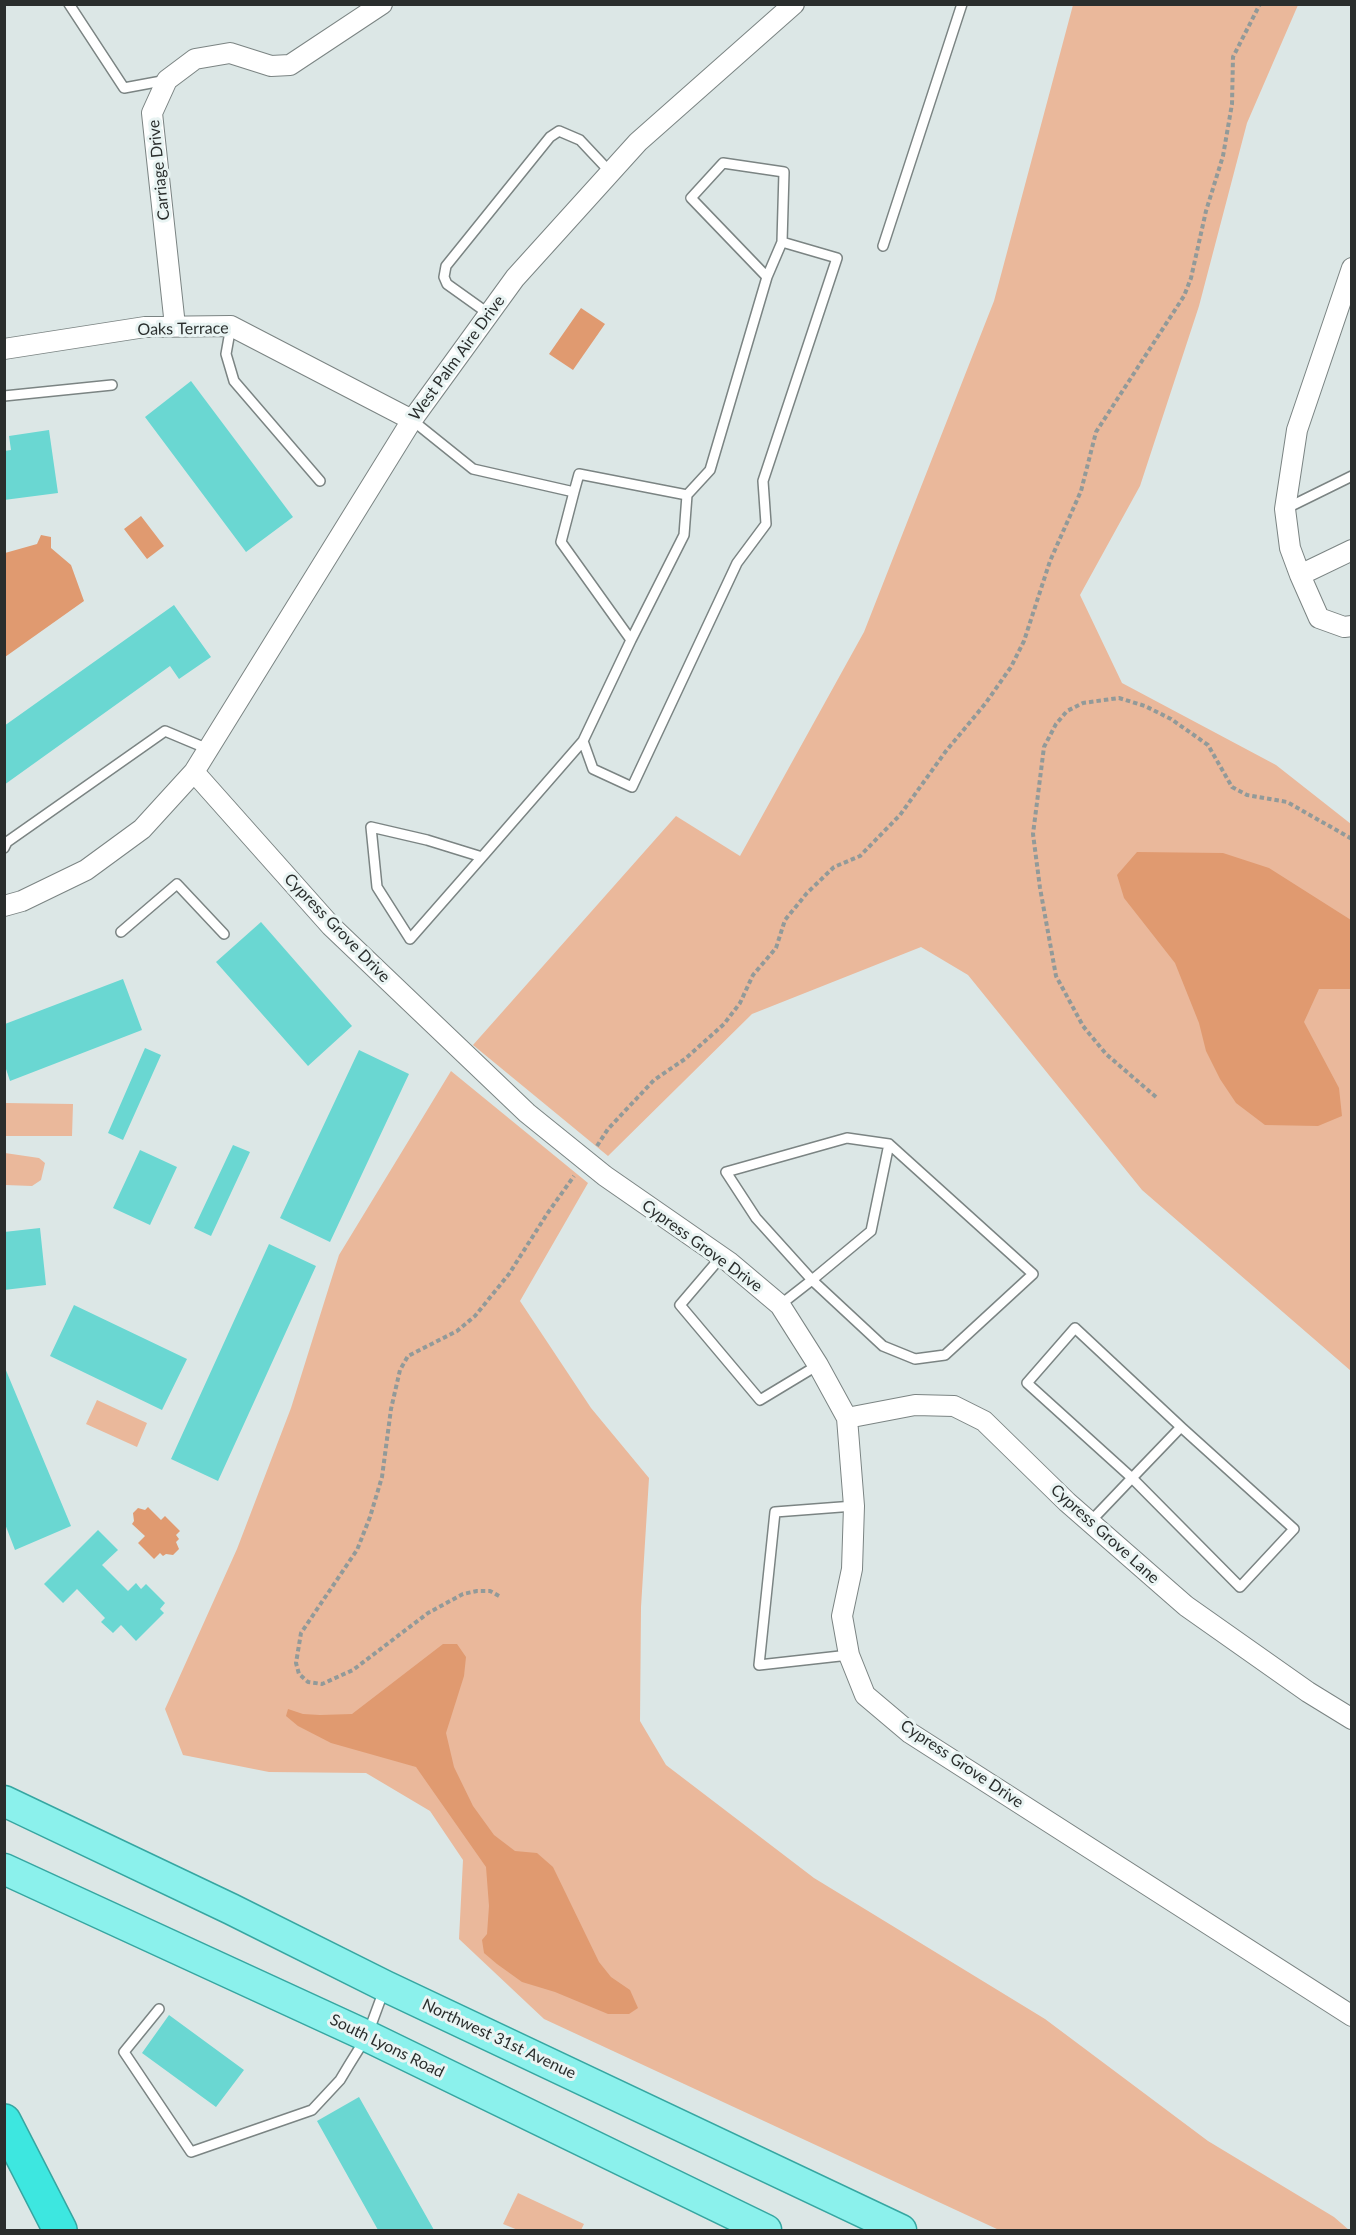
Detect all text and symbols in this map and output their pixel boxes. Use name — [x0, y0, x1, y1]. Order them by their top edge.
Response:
street label: Carriage Drive — [144, 119, 174, 221]
street label: West Palm Aire Drive — [405, 292, 509, 424]
street label: Oaks Terrace — [137, 319, 229, 339]
street label: Cypress Grove Drive — [280, 869, 394, 987]
street label: Cypress Grove Drive — [638, 1196, 766, 1296]
street label: Cypress Grove Lane — [1047, 1480, 1163, 1588]
street label: Cypress Grove Drive — [897, 1716, 1027, 1812]
street label: Northwest 31st Avenue — [419, 1995, 579, 2083]
street label: South Lyons Road — [327, 2010, 447, 2082]

